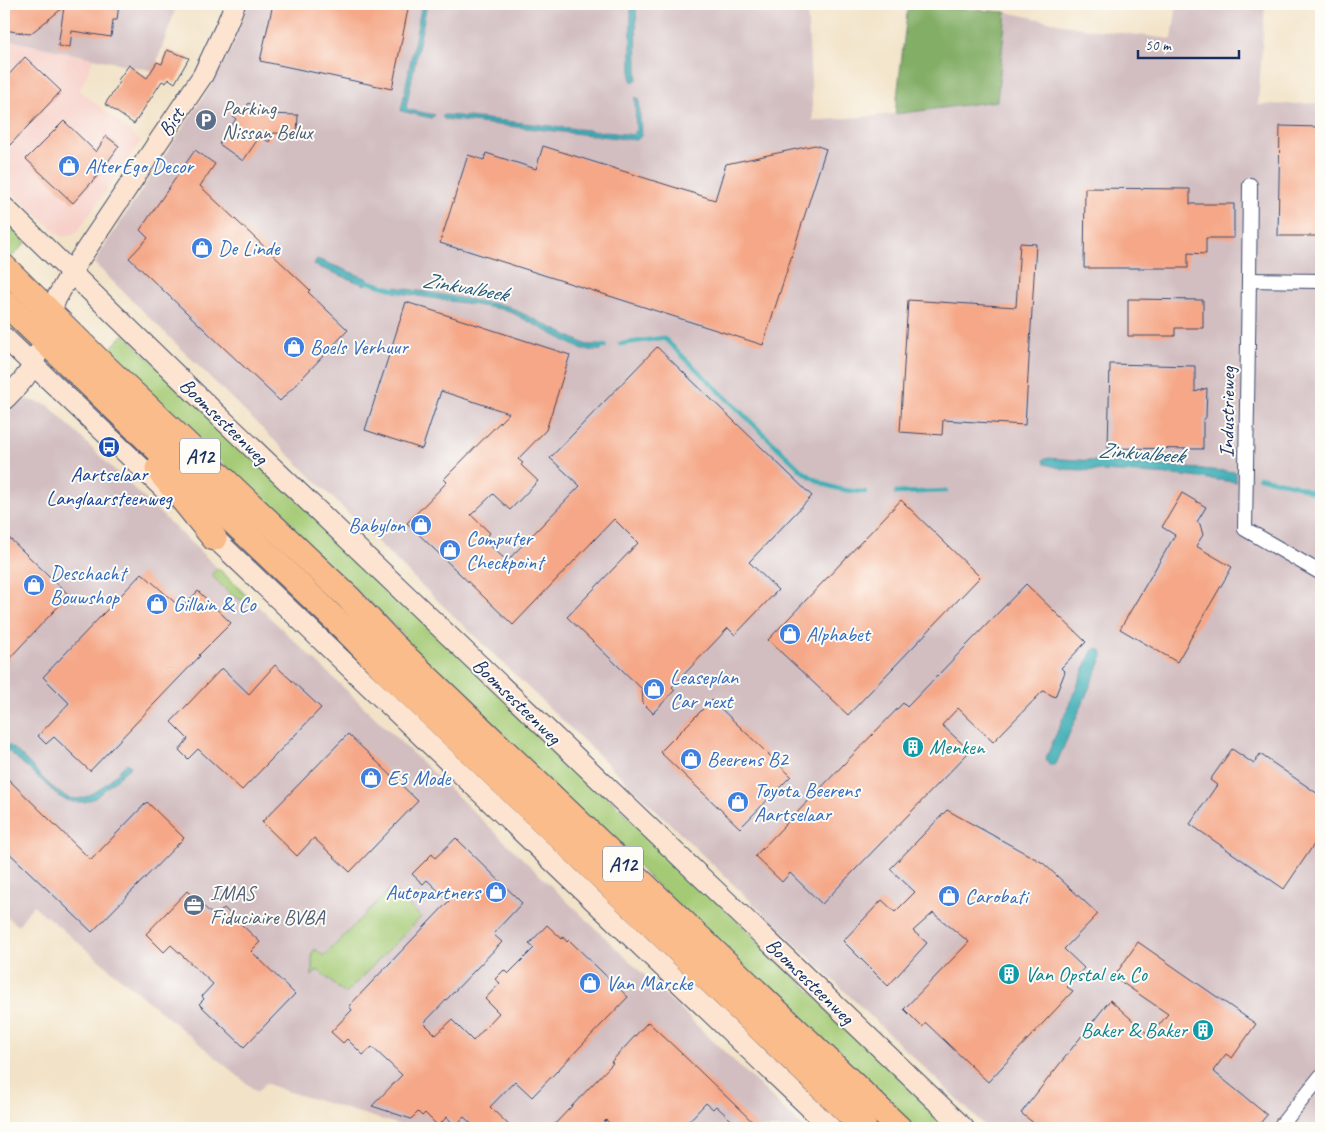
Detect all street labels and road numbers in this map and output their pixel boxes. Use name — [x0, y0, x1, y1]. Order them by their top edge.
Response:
street label: Bist — [152, 101, 191, 141]
street label: Industrieweg — [1213, 365, 1241, 458]
street label: Boomsesteenweg — [174, 372, 275, 471]
road number: A12 — [180, 438, 220, 474]
street label: Boomsesteenweg — [467, 652, 568, 751]
road number: A12 — [603, 846, 643, 882]
street label: Boomsesteenweg — [760, 932, 861, 1031]

